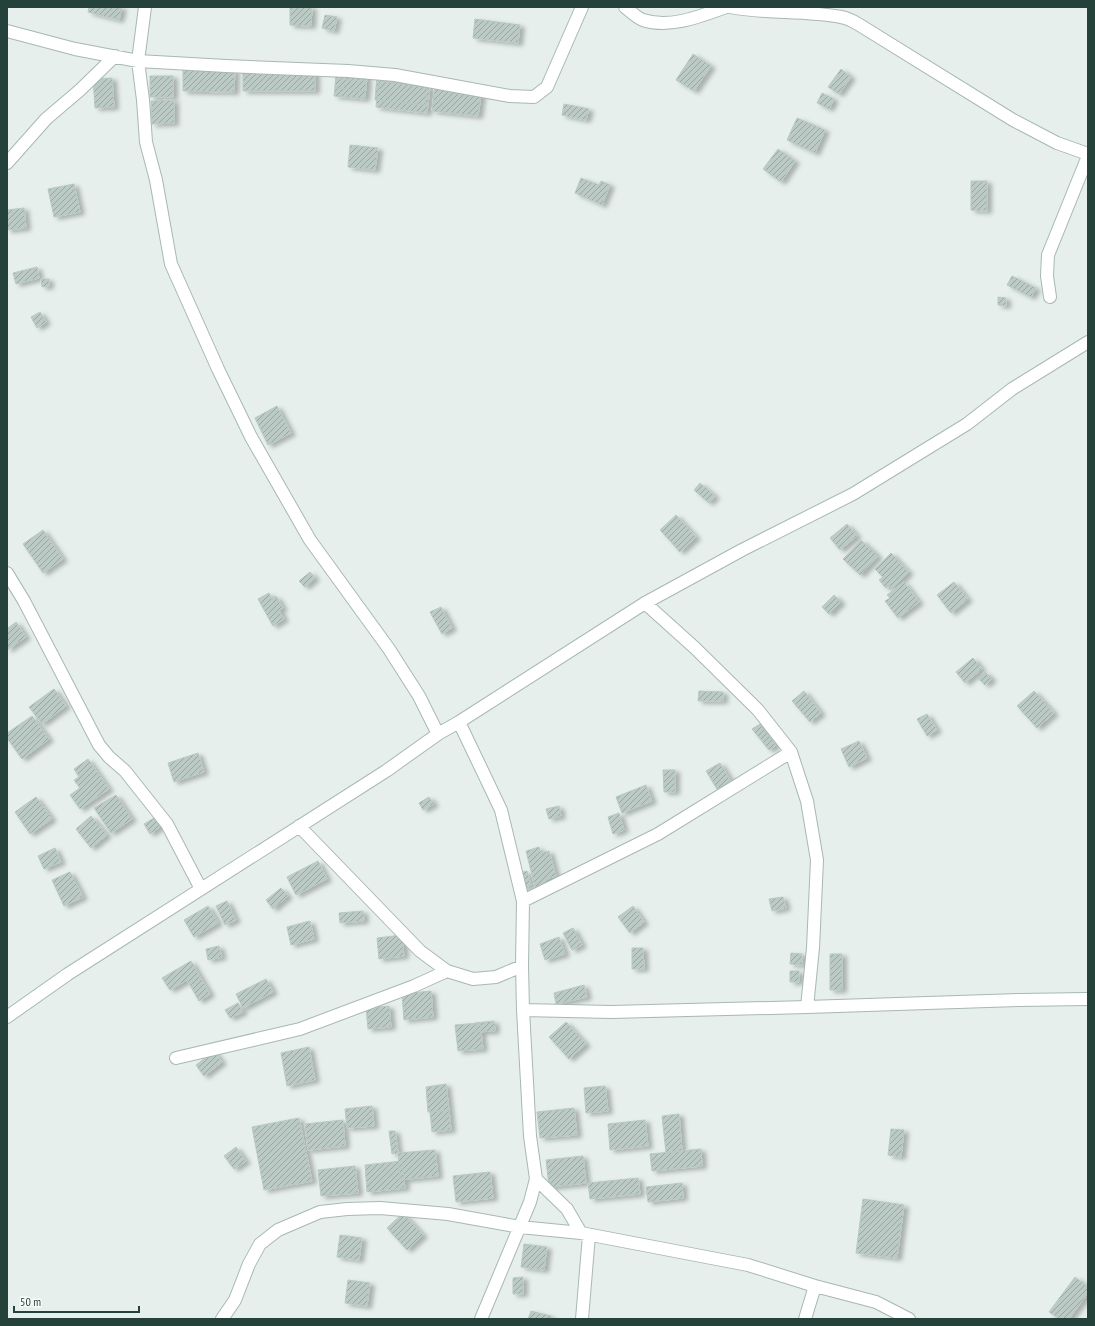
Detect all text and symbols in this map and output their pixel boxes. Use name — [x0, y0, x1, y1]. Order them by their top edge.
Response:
scale bar — [14, 1288, 139, 1314]
text: 50 m — [20, 1294, 41, 1309]

